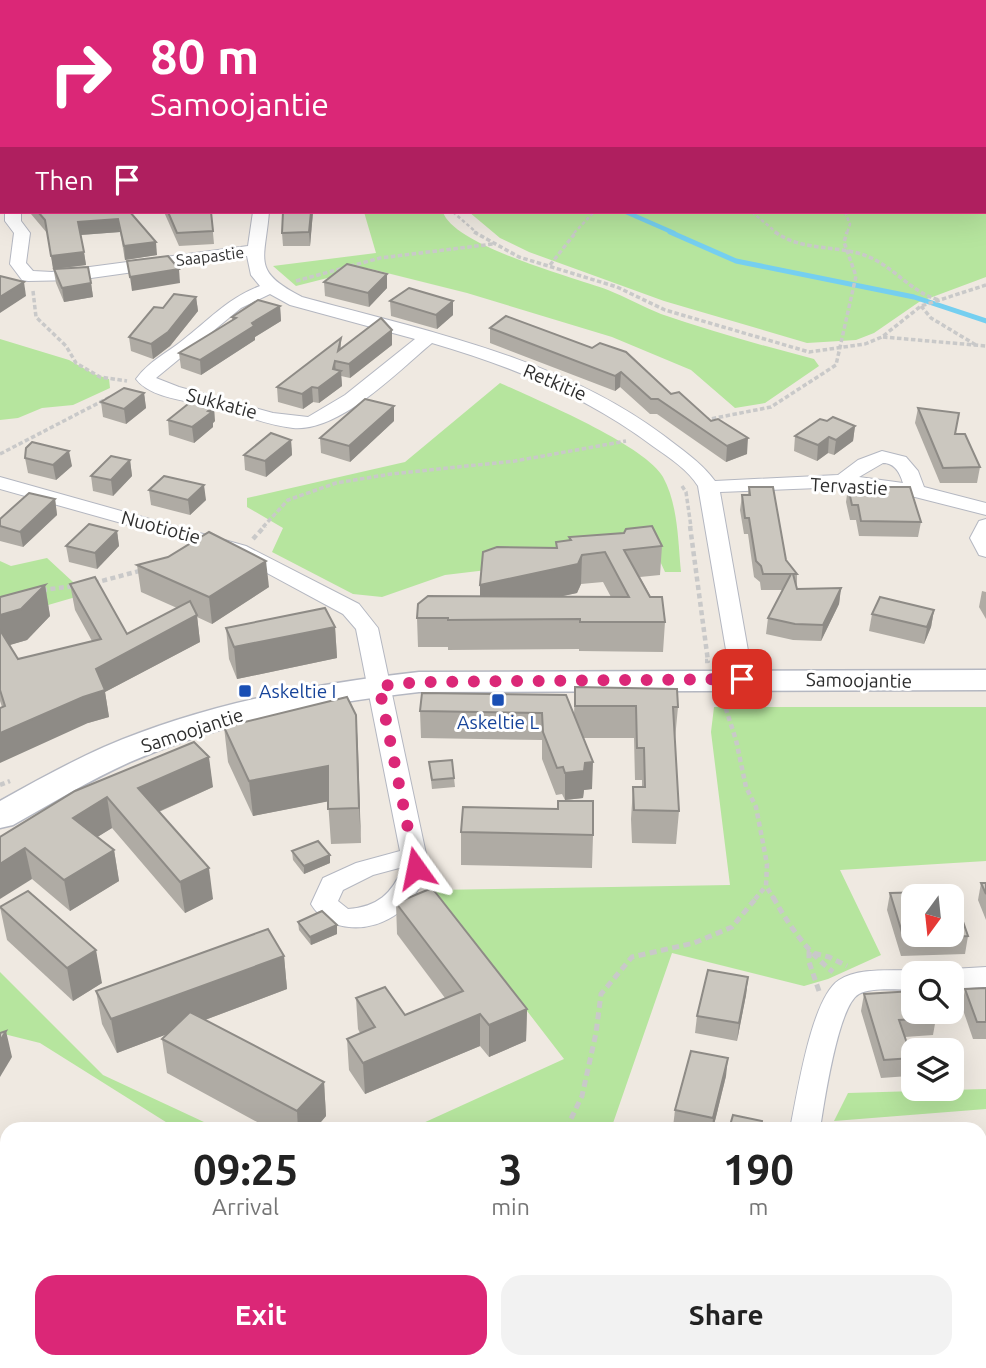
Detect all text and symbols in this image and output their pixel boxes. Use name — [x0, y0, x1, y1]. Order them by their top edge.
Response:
icon: right — [35, 28, 126, 119]
text: 80 m — [150, 28, 259, 83]
text: Samoojantie — [150, 86, 329, 122]
icon: arrive — [108, 161, 146, 199]
text: Then — [35, 166, 94, 195]
street label: Saapastie — [175, 243, 245, 269]
street label: Retkitie — [520, 359, 590, 405]
street label: Sukkatie — [184, 383, 260, 423]
street label: Tervastie — [810, 473, 888, 499]
street label: Nuotiotie — [119, 506, 203, 548]
pin — [712, 649, 772, 709]
icon: arrive — [723, 660, 761, 698]
street label: Samoojantie — [806, 668, 912, 692]
place label: Askeltie I — [259, 680, 336, 702]
marker: Askeltie I — [237, 683, 253, 699]
marker: Askeltie L — [490, 692, 506, 708]
street label: Samoojantie — [138, 703, 246, 757]
place label: Askeltie L — [457, 711, 539, 733]
position arrow — [379, 831, 453, 905]
north arrow — [901, 884, 964, 947]
map controls — [901, 884, 964, 1101]
button: search — [901, 961, 964, 1024]
button: layers — [901, 1038, 964, 1101]
text: 09:25 — [193, 1146, 298, 1193]
text: 3 — [499, 1146, 522, 1193]
text: 190 — [723, 1146, 794, 1193]
text: Arrival — [212, 1194, 279, 1219]
text: min — [491, 1194, 530, 1219]
text: m — [748, 1194, 768, 1219]
button: Exit — [35, 1275, 487, 1355]
button: Share — [501, 1275, 952, 1355]

